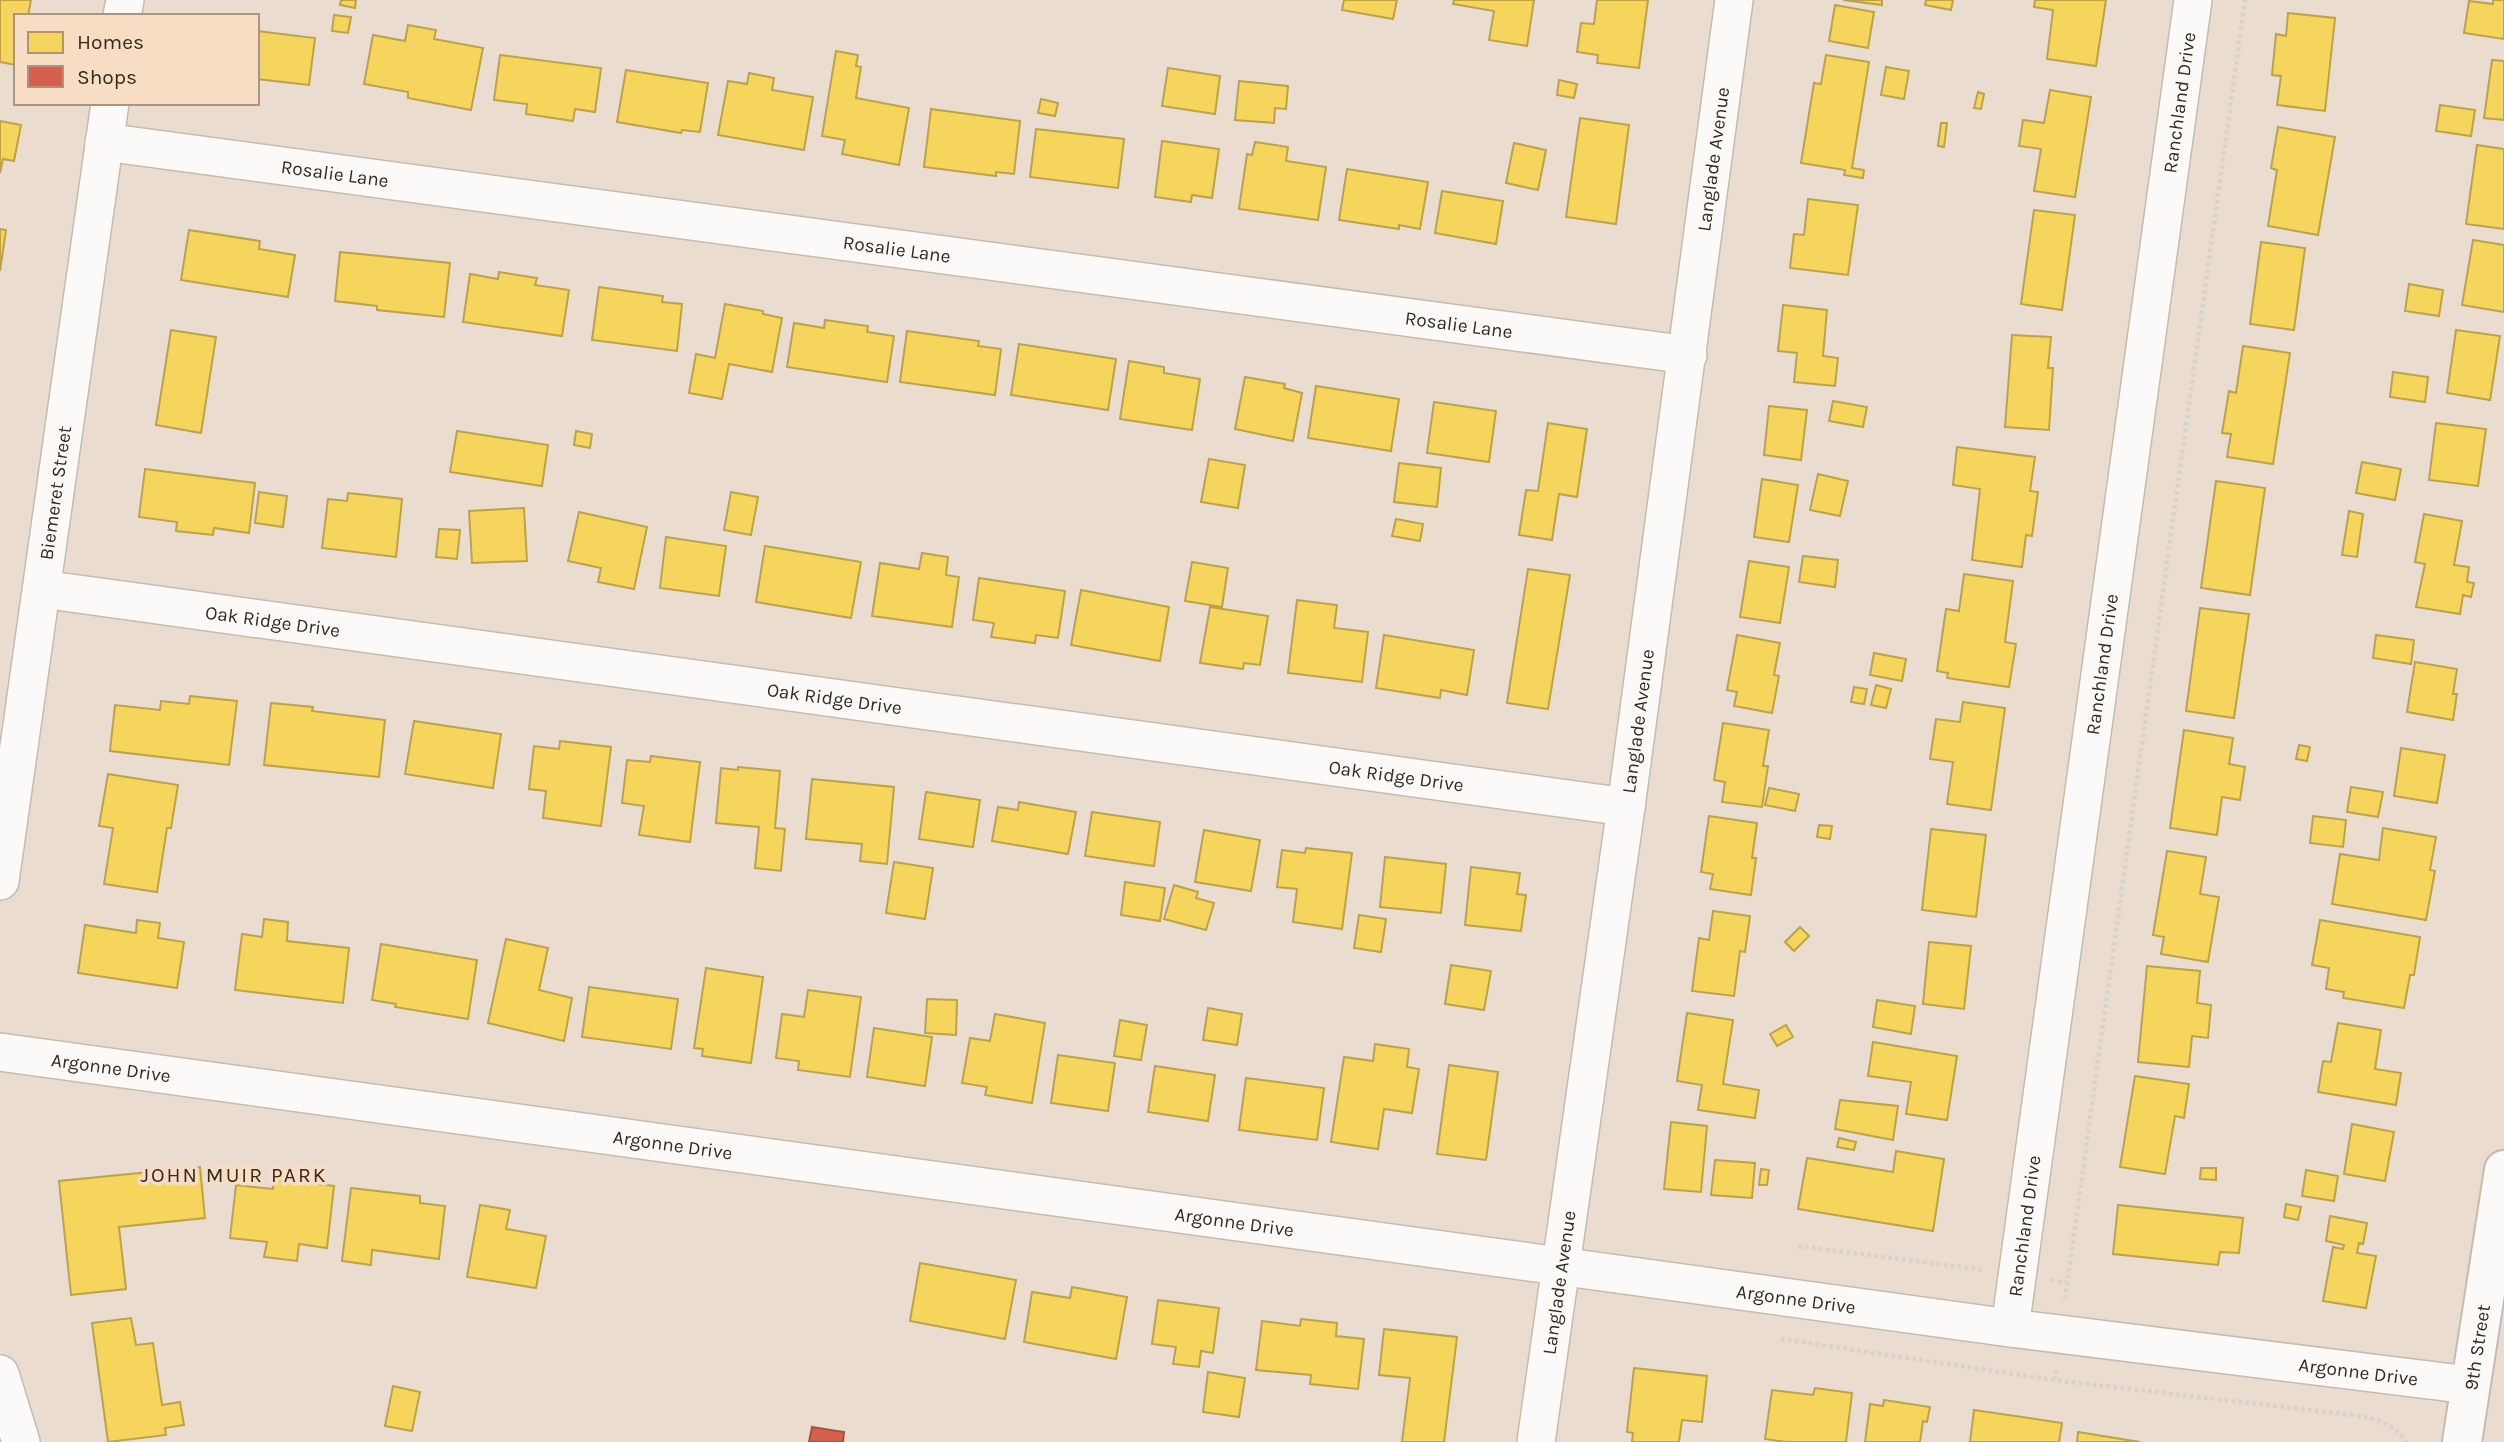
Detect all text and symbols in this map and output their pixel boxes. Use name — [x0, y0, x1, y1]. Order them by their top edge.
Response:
legend — [14, 14, 259, 105]
text: Homes — [77, 30, 144, 54]
street label: Ranchland Drive — [2159, 31, 2200, 175]
text: Shops — [77, 65, 137, 89]
street label: Langlade Avenue — [1693, 86, 1734, 233]
street label: Rosalie Lane — [280, 156, 390, 192]
street label: Rosalie Lane — [842, 231, 952, 268]
street label: Rosalie Lane — [1404, 307, 1514, 343]
street label: Biemeret Street — [36, 424, 76, 562]
street label: Ranchland Drive — [2082, 592, 2123, 736]
street label: Oak Ridge Drive — [204, 602, 342, 642]
street label: Langlade Avenue — [1618, 648, 1659, 795]
street label: Oak Ridge Drive — [766, 679, 903, 719]
street label: Oak Ridge Drive — [1327, 756, 1465, 797]
street label: Argonne Drive — [50, 1049, 172, 1087]
street label: Argonne Drive — [611, 1126, 734, 1164]
street label: Ranchland Drive — [2004, 1154, 2046, 1298]
district label: JOHN MUIR PARK — [140, 1163, 328, 1187]
street label: Argonne Drive — [1173, 1203, 1295, 1242]
street label: Langlade Avenue — [1538, 1209, 1581, 1356]
street label: Argonne Drive — [1735, 1281, 1857, 1319]
street label: 9th Street — [2460, 1303, 2495, 1392]
street label: Argonne Drive — [2297, 1354, 2419, 1391]

